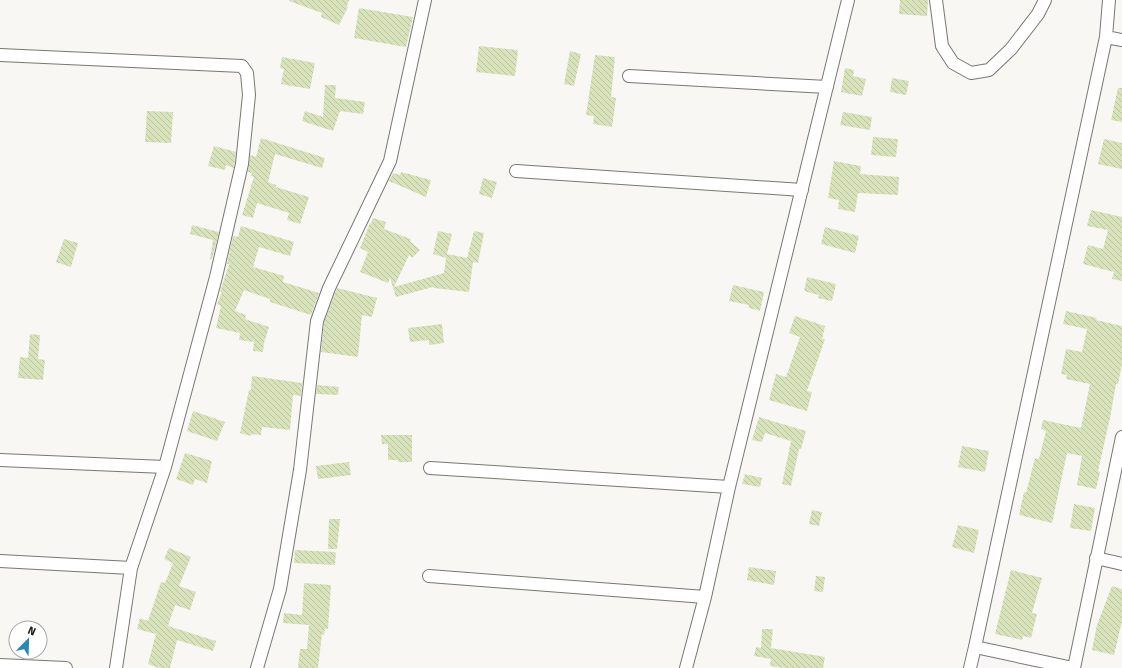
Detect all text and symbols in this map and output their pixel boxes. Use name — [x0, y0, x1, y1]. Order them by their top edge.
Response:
north arrow — [8, 620, 48, 660]
text: N — [26, 624, 38, 639]

